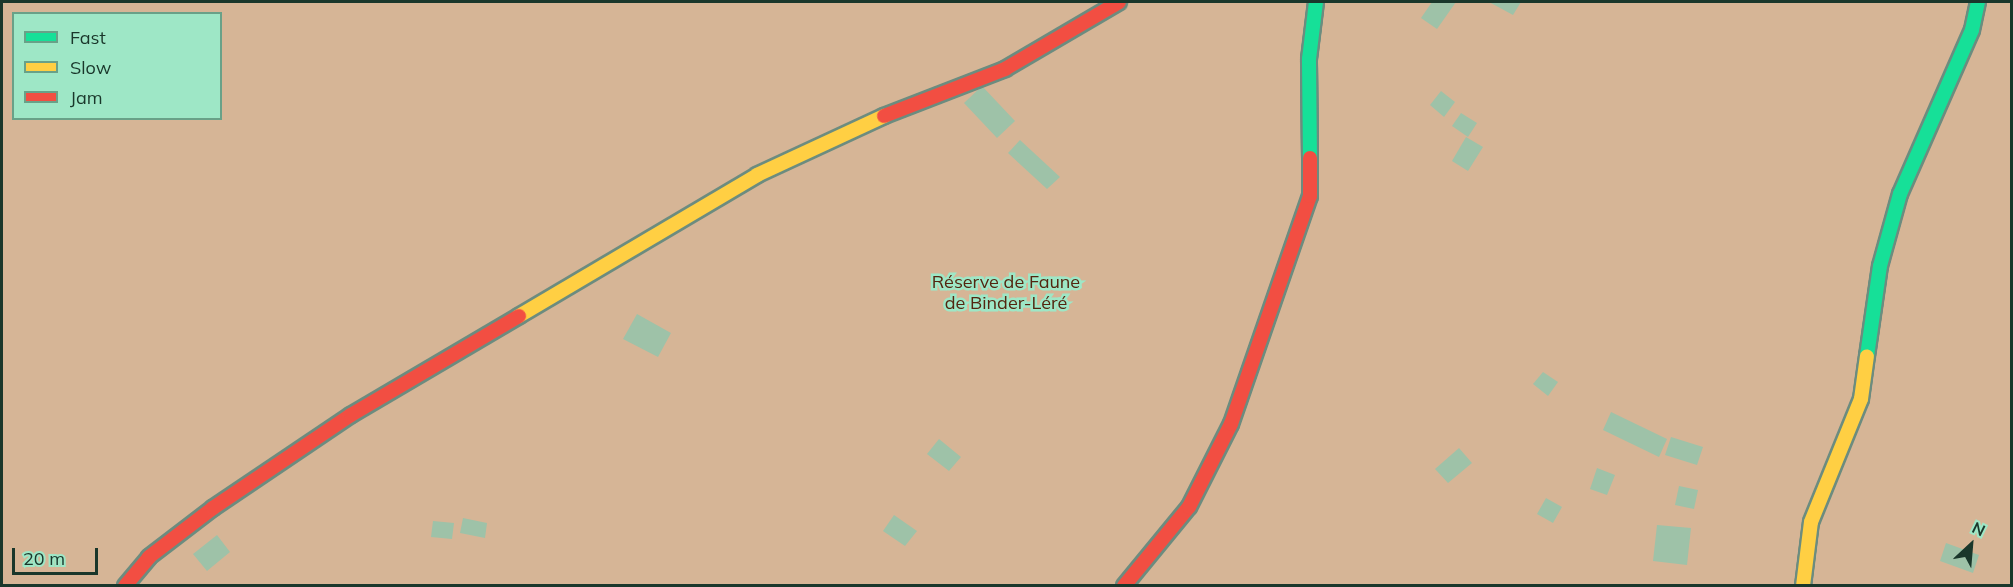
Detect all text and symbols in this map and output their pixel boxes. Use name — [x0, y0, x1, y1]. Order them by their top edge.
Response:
legend — [12, 12, 222, 120]
text: Fast — [70, 26, 106, 49]
text: Slow — [70, 56, 111, 79]
text: Jam — [70, 86, 103, 109]
park label: Réserve de Faune de Binder-Léré — [932, 272, 1080, 314]
north arrow — [1941, 515, 2001, 575]
text: N — [1969, 517, 1989, 540]
scale bar — [15, 536, 100, 574]
text: 20 m — [23, 547, 65, 570]

